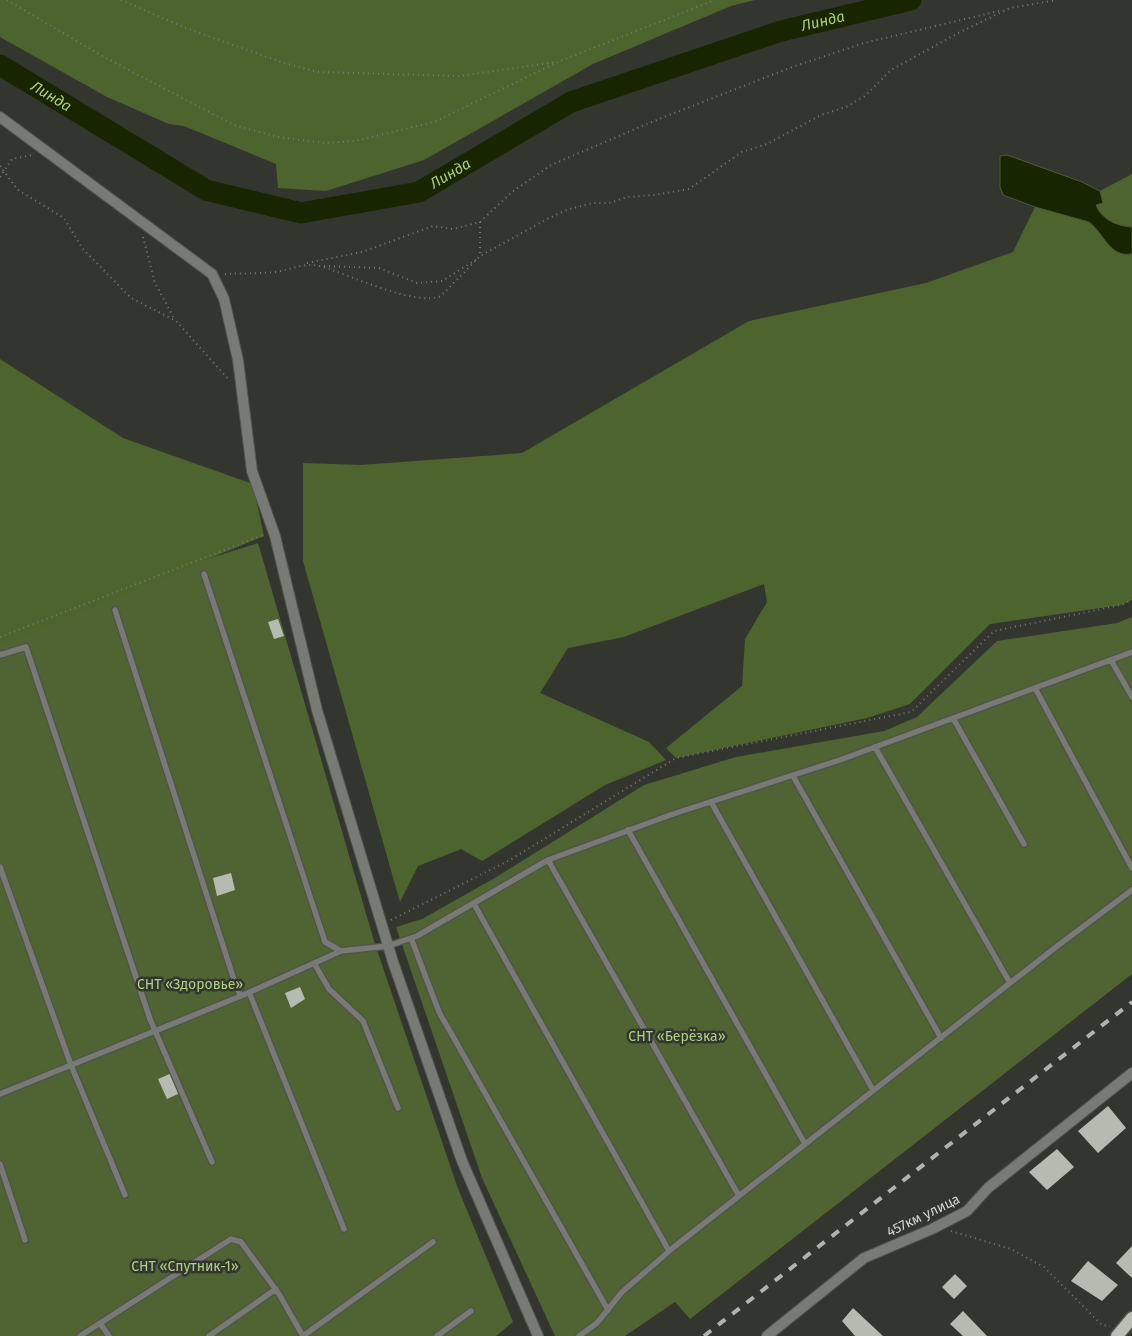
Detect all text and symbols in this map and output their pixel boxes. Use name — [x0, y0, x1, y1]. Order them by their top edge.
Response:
water label: Линда — [798, 7, 847, 35]
water label: Линда — [27, 76, 75, 115]
water label: Линда — [426, 154, 474, 193]
park label: СНТ «Здоровье» — [137, 976, 243, 993]
park label: СНТ «Берёзка» — [628, 1028, 726, 1045]
street label: 457км улица — [884, 1190, 963, 1241]
park label: СНТ «Спутник-1» — [131, 1258, 239, 1275]

